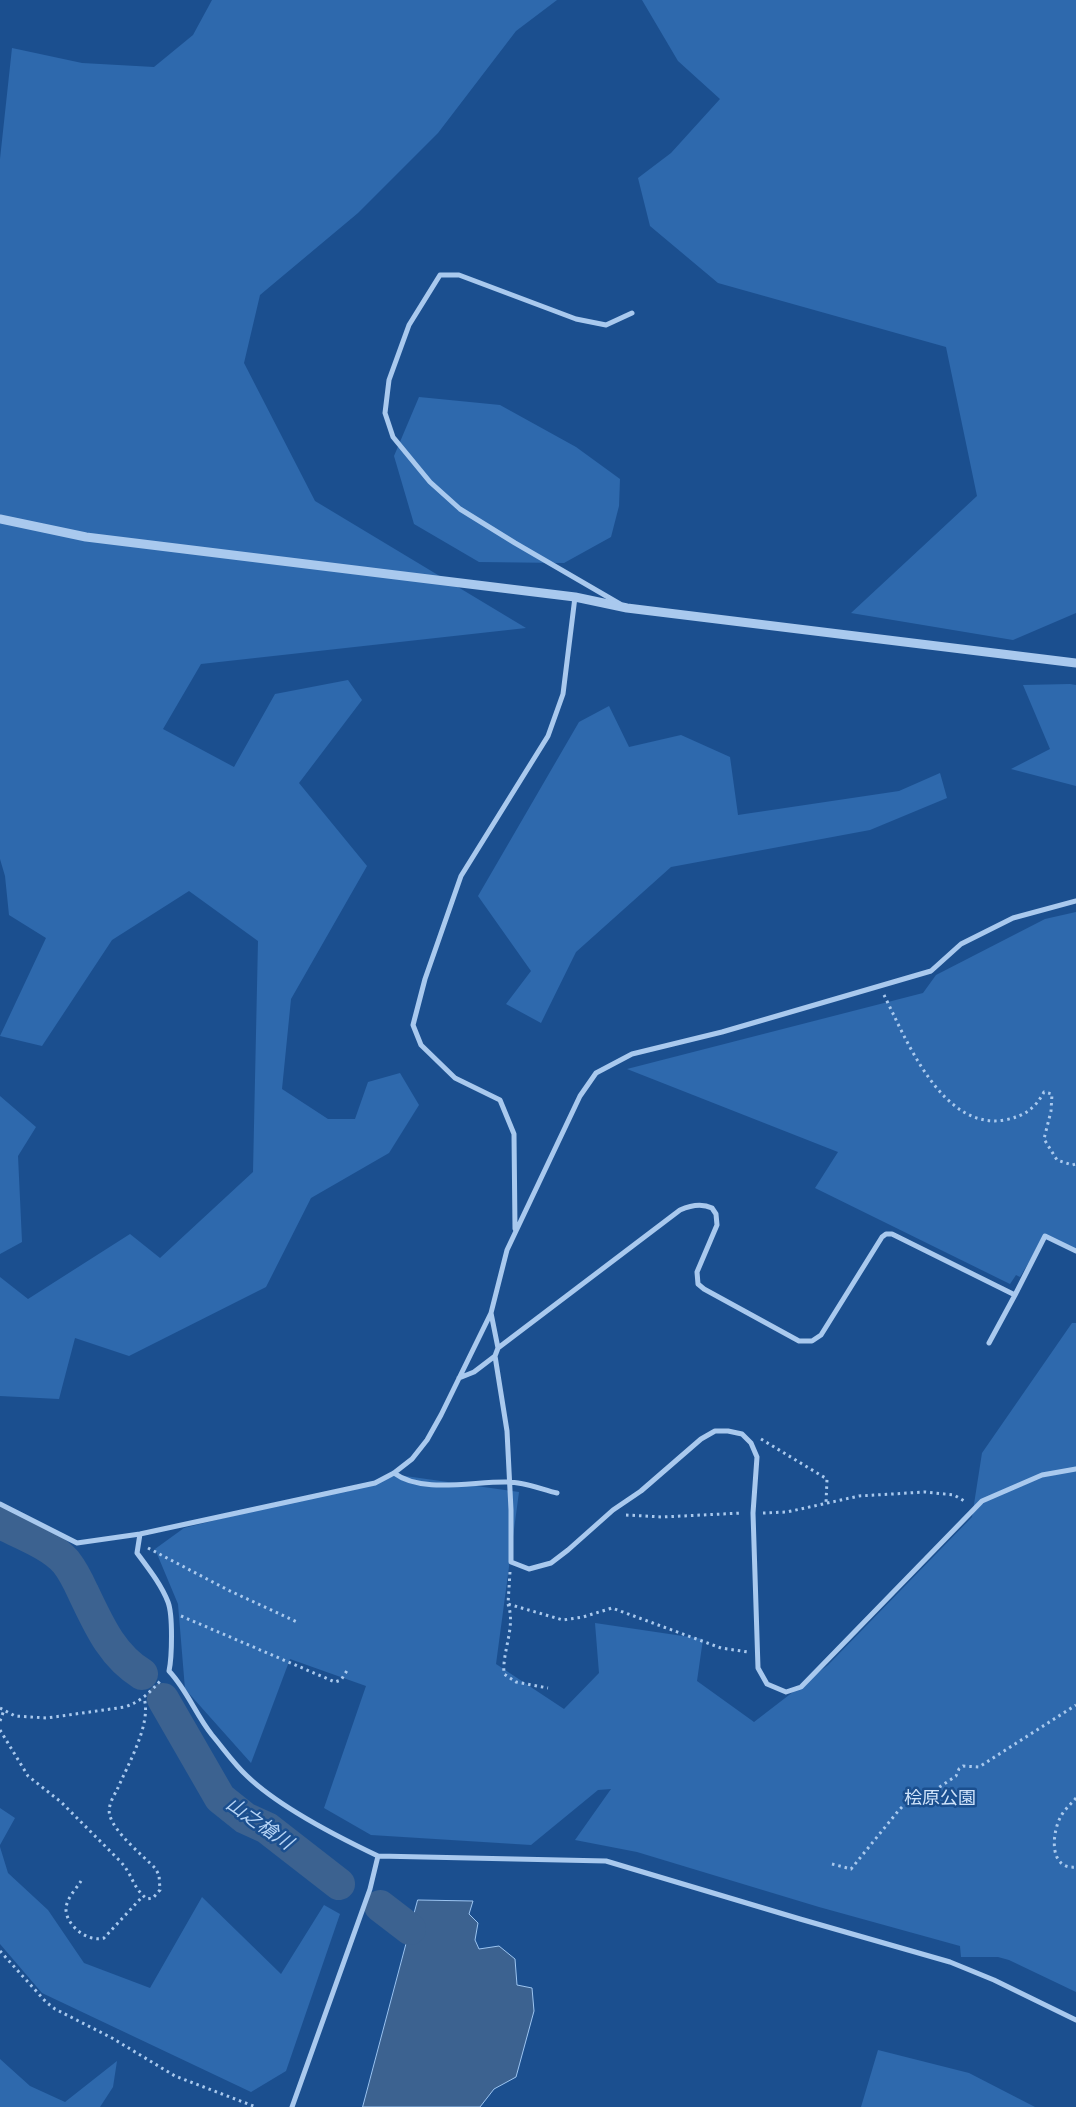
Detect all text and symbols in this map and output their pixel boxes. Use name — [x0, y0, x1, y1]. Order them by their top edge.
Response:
park label: 桧原公園 — [904, 1788, 976, 1810]
water label: 山之槍川 — [221, 1793, 297, 1855]

